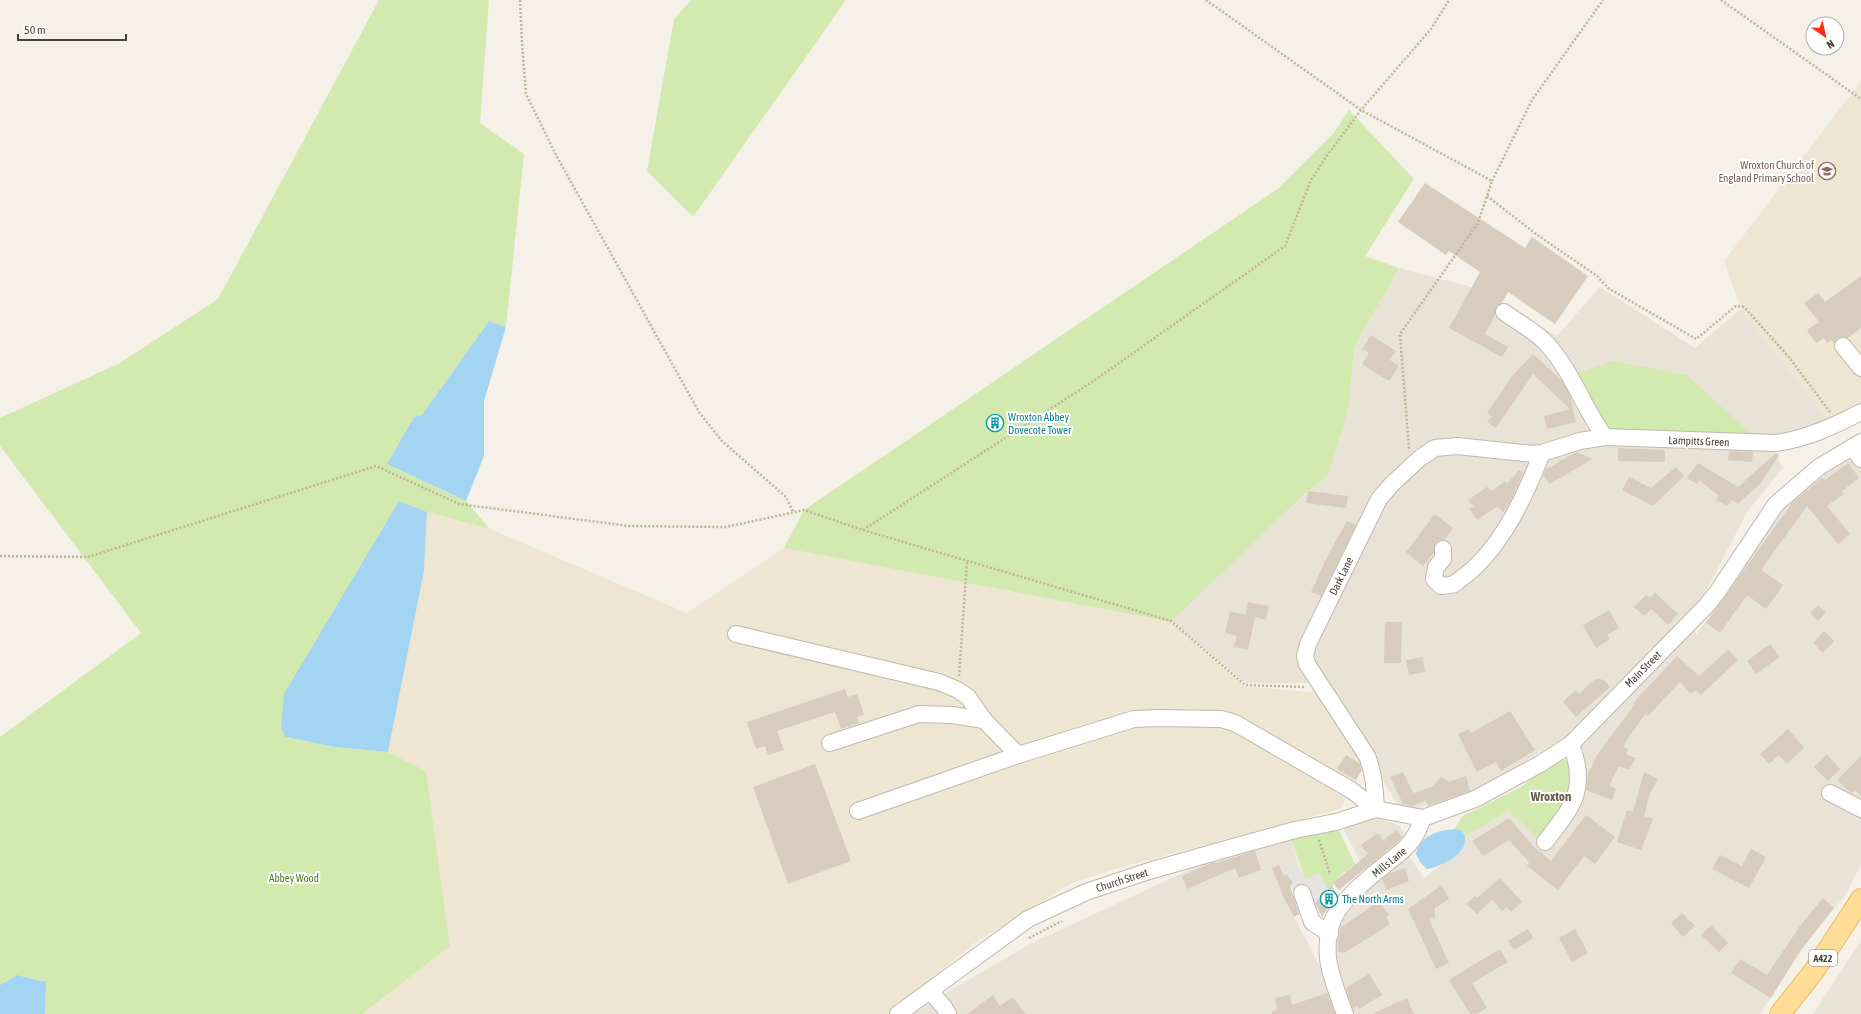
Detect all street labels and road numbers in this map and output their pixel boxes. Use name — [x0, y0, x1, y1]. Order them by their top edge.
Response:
street label: Lampitts Green — [1668, 434, 1730, 448]
street label: Dark Lane — [1327, 555, 1355, 597]
street label: Main Street — [1622, 648, 1664, 690]
street label: Mills Lane — [1369, 844, 1409, 880]
street label: Church Street — [1095, 866, 1149, 894]
road number: A422 — [1809, 950, 1837, 966]

